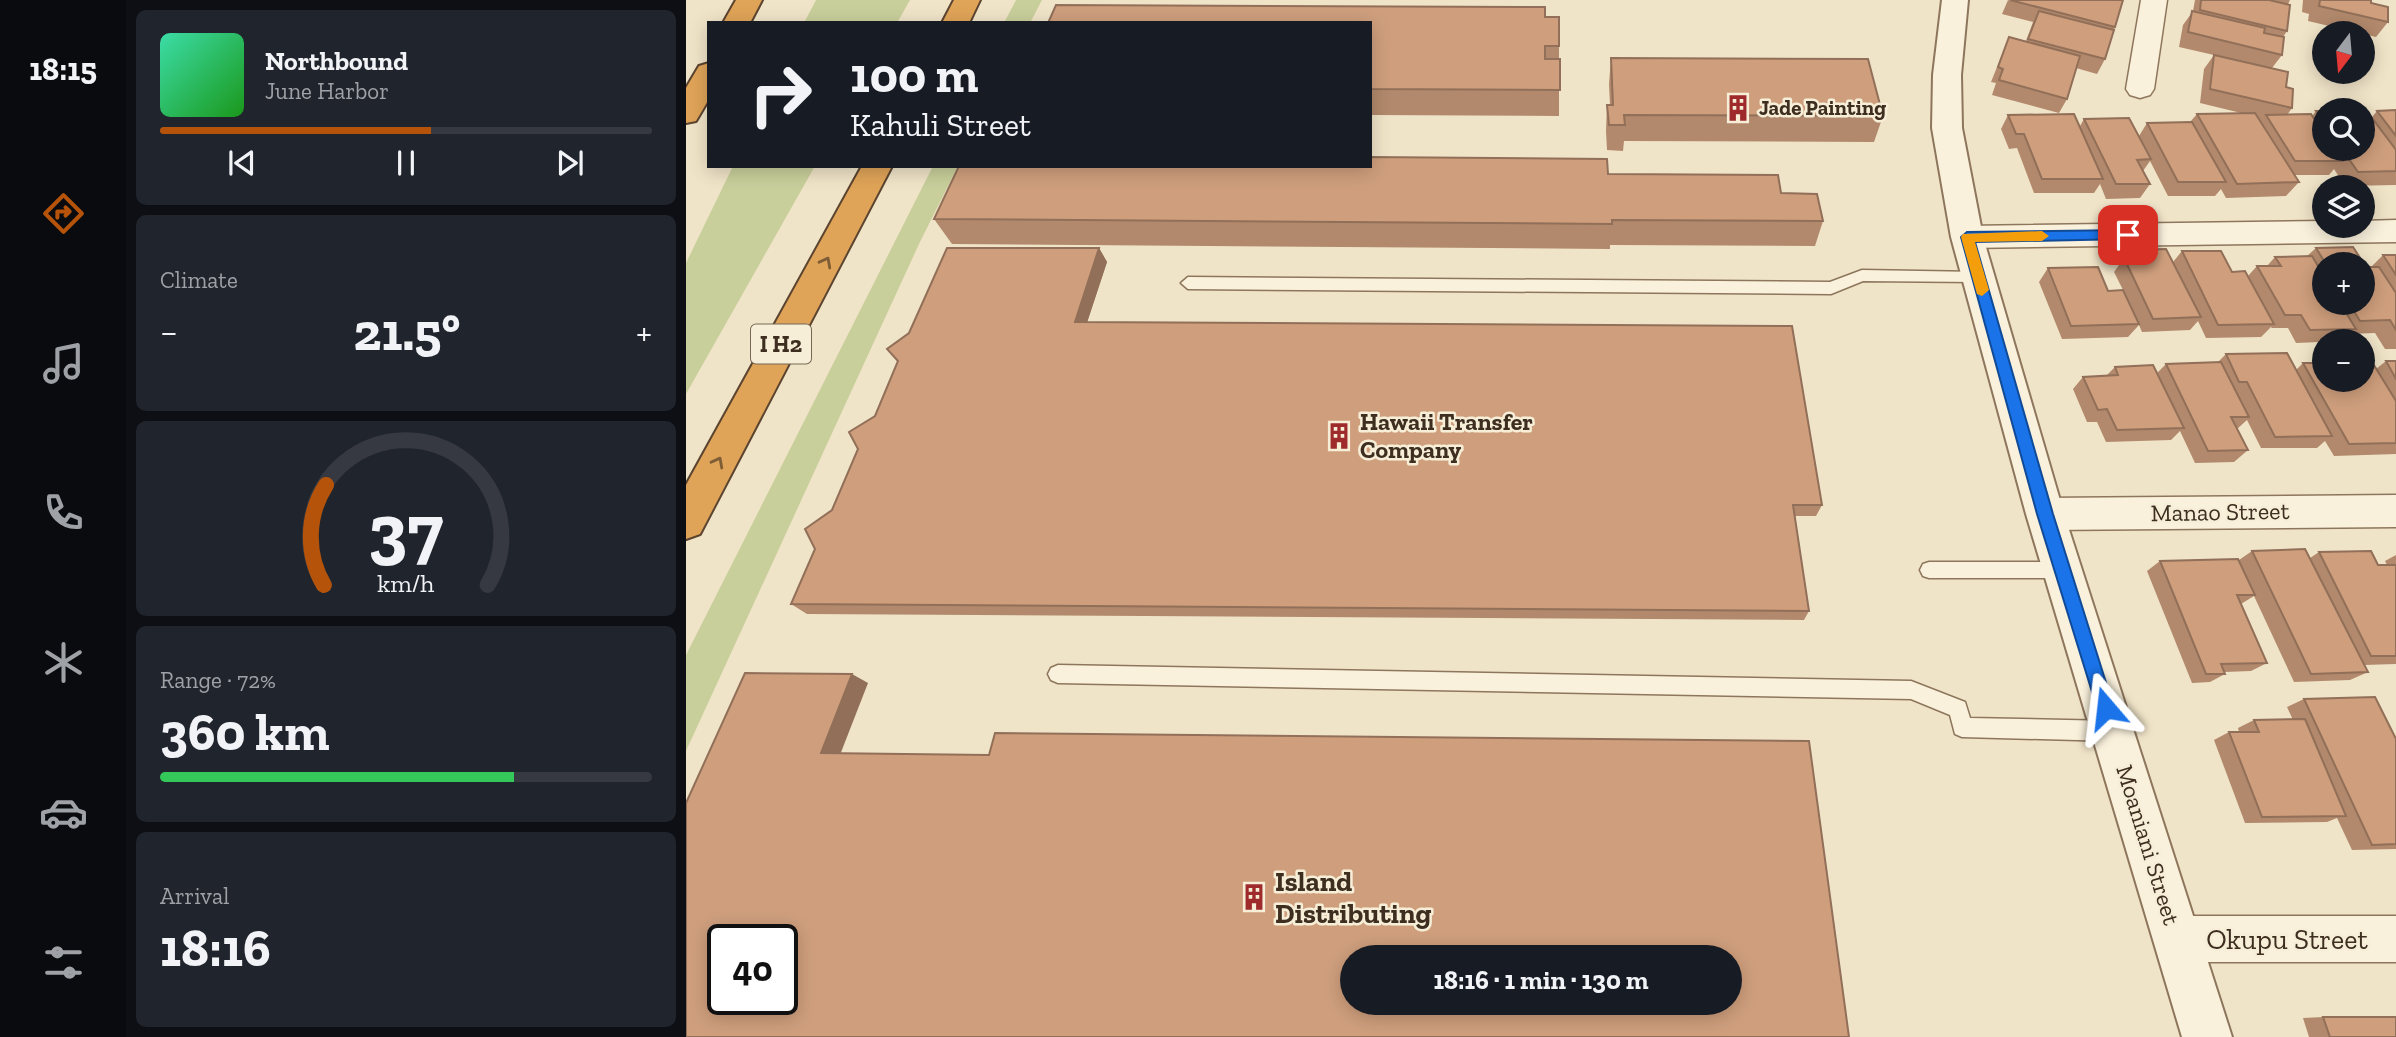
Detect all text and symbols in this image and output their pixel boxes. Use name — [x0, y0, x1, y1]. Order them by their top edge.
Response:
north arrow — [2312, 21, 2375, 84]
map controls — [2312, 21, 2375, 392]
text: Northbound — [265, 45, 408, 77]
text: 100 m — [850, 46, 978, 105]
icon: right — [735, 49, 826, 140]
text: 18:15 — [29, 50, 97, 88]
text: June Harbor — [265, 77, 389, 105]
building icon: Jade Painting — [1723, 93, 1753, 123]
place label: Jade Painting — [1759, 95, 1886, 120]
button: search — [2312, 98, 2375, 161]
text: Kahuli Street — [850, 106, 1031, 144]
icon: previous — [223, 144, 261, 182]
icon: pause — [387, 144, 425, 182]
icon: next — [551, 144, 589, 182]
button: layers — [2312, 175, 2375, 238]
icon: directions — [39, 189, 88, 238]
pin — [2098, 205, 2158, 265]
icon: arrive — [2109, 216, 2147, 254]
button: + — [2312, 252, 2375, 315]
one-way arrow — [818, 257, 831, 269]
text: Climate — [160, 266, 238, 294]
text: 21.5° — [353, 301, 460, 363]
text: − — [160, 309, 178, 355]
text: + — [636, 309, 652, 355]
road number: I H2 — [751, 324, 811, 364]
button: − — [2312, 329, 2375, 392]
icon: music — [39, 339, 88, 388]
place label: Hawaii Transfer Company — [1360, 407, 1533, 464]
building icon: Hawaii Transfer Company — [1324, 421, 1354, 451]
one-way arrow — [710, 457, 723, 469]
text: 37 — [369, 486, 443, 574]
icon: phone — [39, 488, 88, 537]
street label: Manao Street — [2150, 496, 2290, 527]
text: km/h — [377, 567, 435, 597]
icon: climate — [39, 638, 88, 687]
text: Range · 72% — [160, 666, 276, 694]
position arrow — [2069, 671, 2143, 745]
text: 360 km — [160, 701, 330, 763]
street label: Moaniani Street — [2110, 761, 2187, 928]
icon: car — [39, 788, 88, 837]
place label: Island Distributing — [1275, 865, 1432, 930]
text: Arrival — [160, 882, 229, 910]
building icon: Island Distributing — [1239, 882, 1269, 912]
text: 18:16 — [160, 917, 271, 979]
street label: Okupu Street — [2206, 923, 2368, 956]
speed limit sign: 40 — [707, 924, 798, 1015]
icon: filters — [39, 938, 88, 987]
text: 18:16 · 1 min · 130 m — [1433, 964, 1649, 996]

